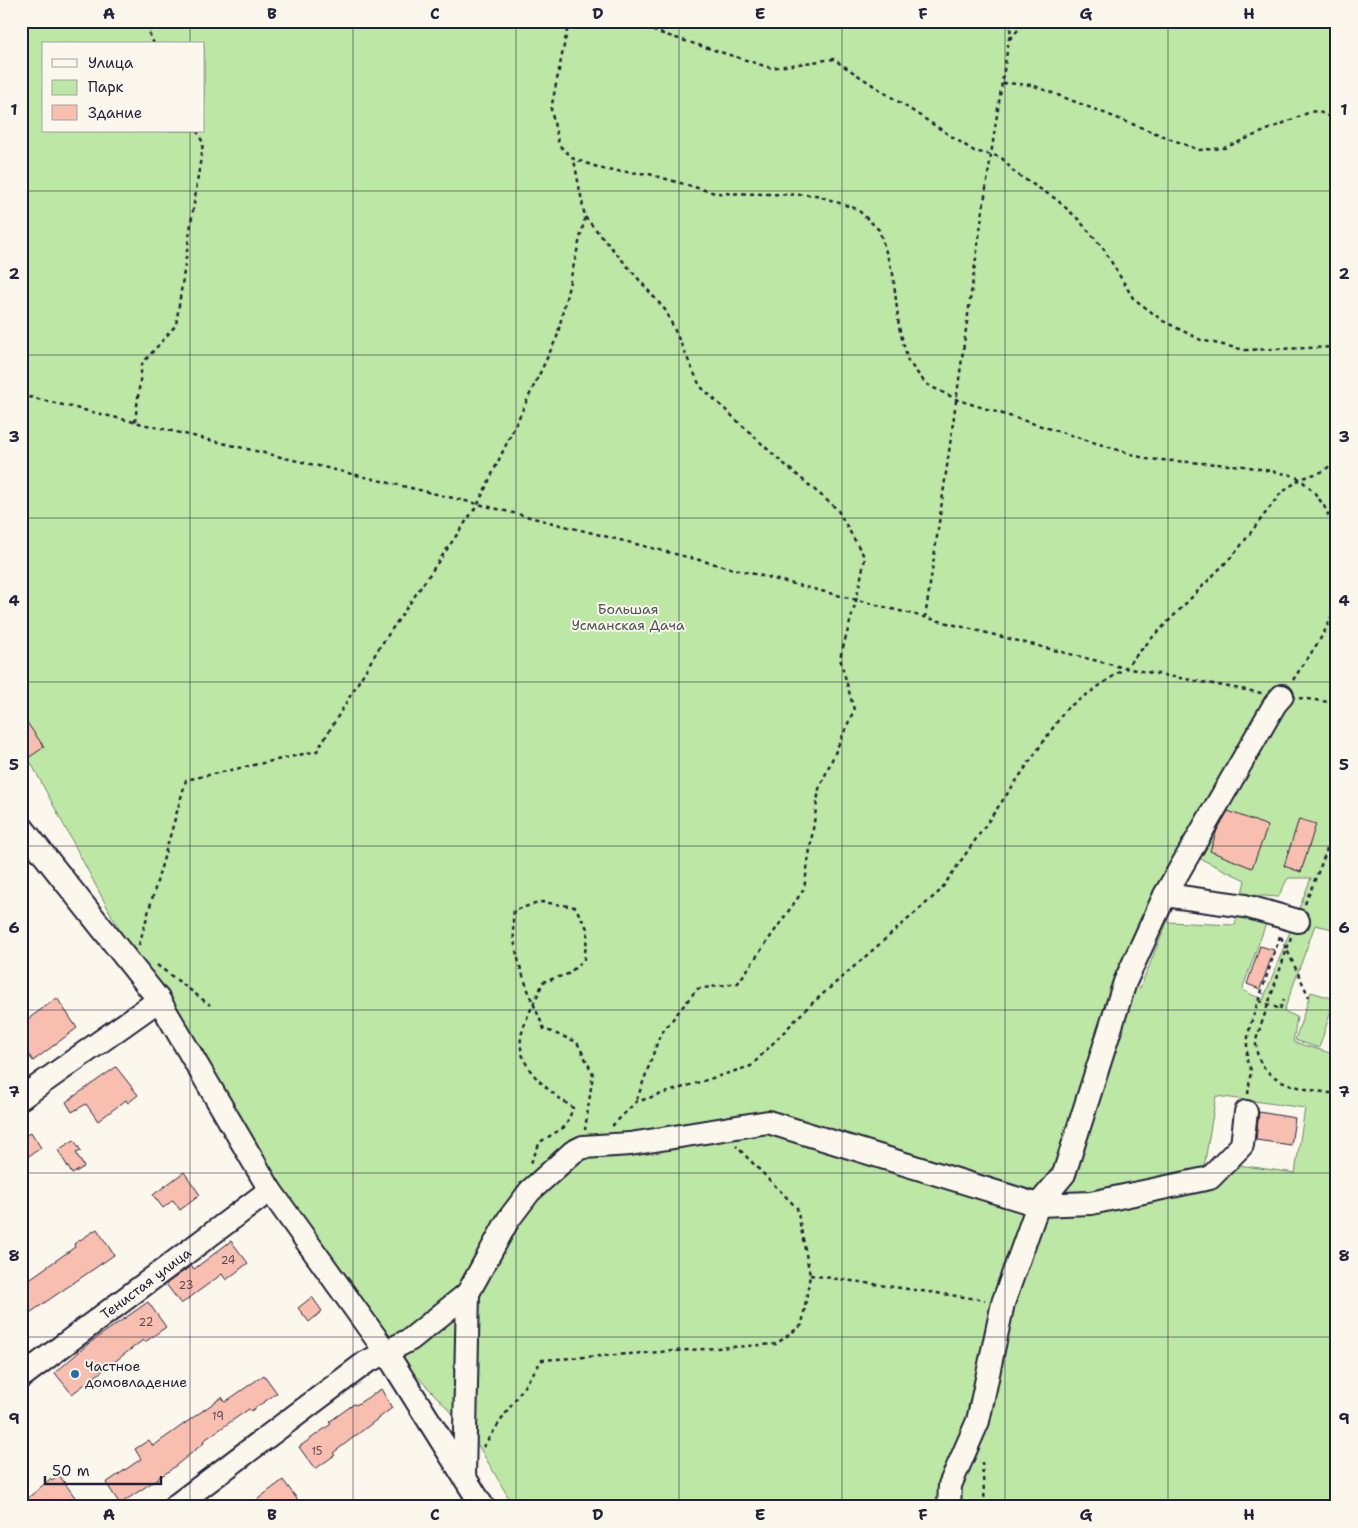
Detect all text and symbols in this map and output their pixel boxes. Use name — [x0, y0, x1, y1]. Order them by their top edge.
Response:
text: A — [103, 3, 115, 24]
text: B — [267, 3, 277, 24]
text: C — [430, 3, 440, 24]
text: D — [592, 3, 604, 24]
text: E — [755, 3, 765, 24]
text: F — [918, 3, 928, 24]
text: G — [1080, 3, 1093, 24]
text: H — [1243, 3, 1255, 24]
legend — [42, 42, 205, 132]
text: Улица — [88, 53, 134, 73]
text: Парк — [88, 77, 124, 97]
text: 1 — [10, 99, 18, 120]
text: 1 — [1340, 99, 1348, 120]
text: Здание — [88, 103, 142, 123]
text: 2 — [8, 263, 20, 284]
text: 2 — [1338, 263, 1350, 284]
text: 3 — [8, 426, 20, 447]
text: 3 — [1338, 426, 1350, 447]
text: 4 — [8, 590, 20, 611]
text: 4 — [1338, 590, 1350, 611]
park label: Большая Усманская Дача — [571, 600, 685, 634]
text: 5 — [9, 754, 19, 775]
text: 5 — [1339, 754, 1349, 775]
text: 6 — [8, 917, 20, 938]
text: 6 — [1338, 917, 1350, 938]
text: 7 — [8, 1081, 20, 1102]
text: 7 — [1338, 1081, 1350, 1102]
street label: Тенистая улица — [97, 1243, 195, 1323]
text: 8 — [8, 1245, 20, 1266]
text: 8 — [1338, 1245, 1350, 1266]
house number: 24 — [221, 1253, 236, 1268]
house number: 23 — [179, 1278, 193, 1293]
house number: 22 — [139, 1315, 153, 1330]
place label: Частное домовладение — [85, 1357, 187, 1391]
marker: Частное домовладение — [69, 1368, 81, 1380]
text: 9 — [8, 1408, 20, 1429]
text: 9 — [1338, 1408, 1350, 1429]
house number: 19 — [212, 1409, 224, 1424]
house number: 15 — [311, 1444, 323, 1459]
scale bar — [45, 1453, 161, 1485]
text: 50 m — [52, 1461, 90, 1481]
text: A — [103, 1504, 115, 1525]
text: B — [267, 1504, 277, 1525]
text: C — [430, 1504, 440, 1525]
text: D — [592, 1504, 604, 1525]
text: E — [755, 1504, 765, 1525]
text: F — [918, 1504, 928, 1525]
text: G — [1080, 1504, 1093, 1525]
text: H — [1243, 1504, 1255, 1525]

